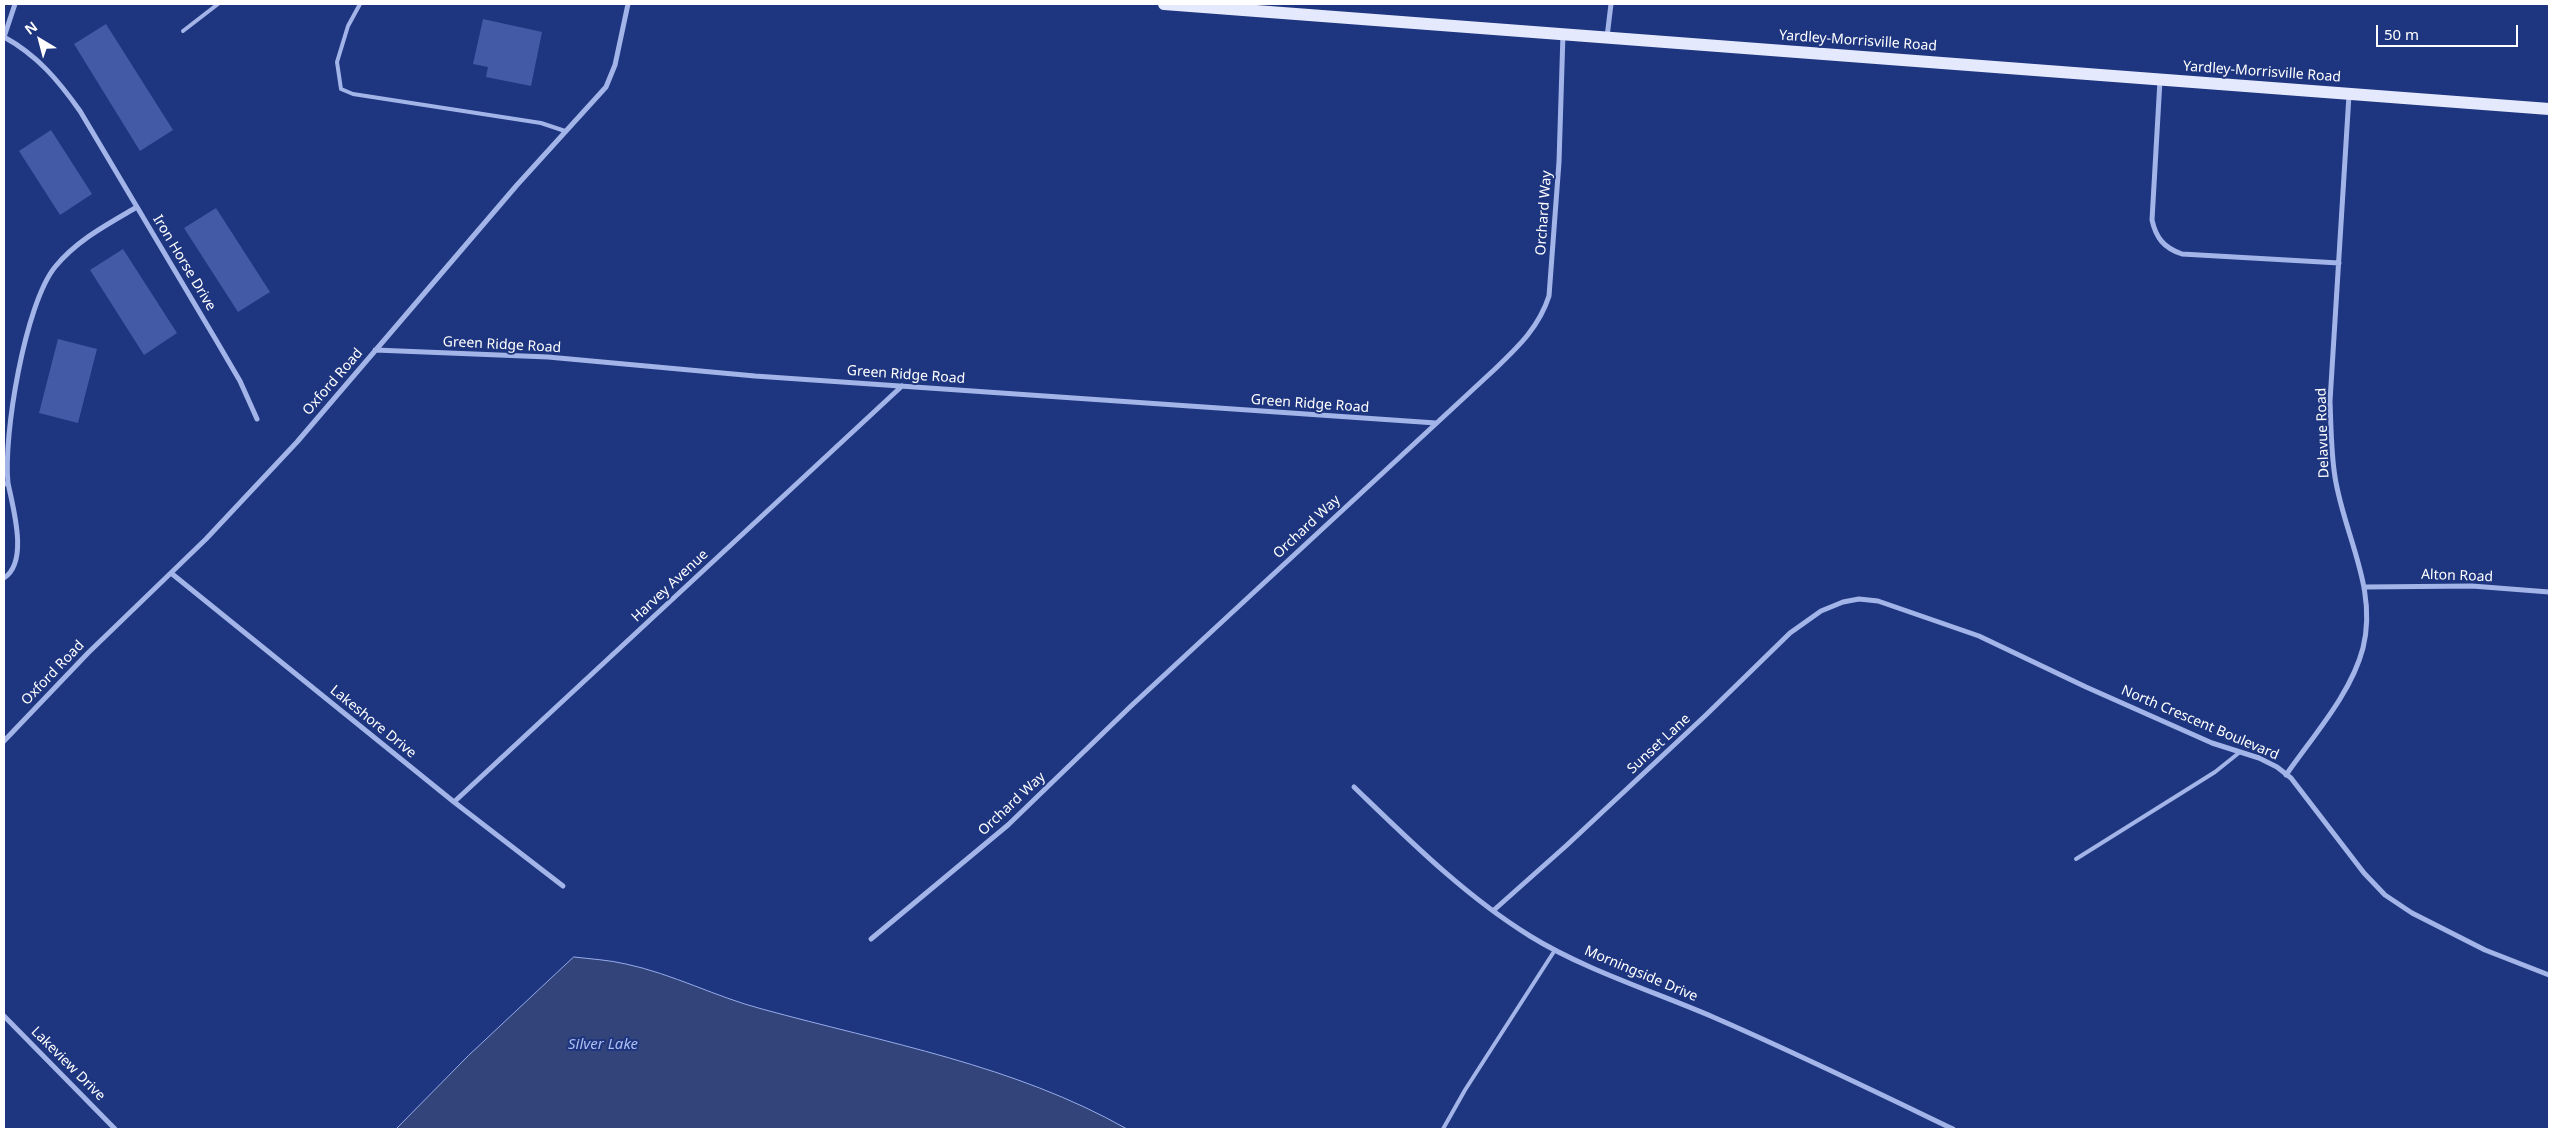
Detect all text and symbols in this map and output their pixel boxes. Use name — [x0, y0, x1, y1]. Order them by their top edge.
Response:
north arrow — [15, 15, 65, 65]
scale bar — [2378, 15, 2520, 47]
text: N — [20, 17, 41, 39]
text: 50 m — [2384, 24, 2419, 44]
street label: Yardley-Morrisville Road — [1778, 27, 1938, 55]
street label: Yardley-Morrisville Road — [2182, 58, 2342, 86]
street label: Orchard Way — [1533, 170, 1555, 256]
street label: Iron Horse Drive — [149, 212, 219, 314]
street label: Green Ridge Road — [442, 334, 562, 356]
street label: Oxford Road — [299, 345, 367, 419]
street label: Green Ridge Road — [846, 362, 966, 388]
street label: Delavue Road — [2313, 387, 2333, 479]
street label: Green Ridge Road — [1250, 391, 1370, 417]
street label: Orchard Way — [1270, 492, 1344, 562]
street label: Harvey Avenue — [628, 546, 712, 626]
street label: Alton Road — [2421, 566, 2493, 586]
street label: Oxford Road — [18, 637, 88, 709]
street label: Lakeshore Drive — [327, 682, 419, 762]
street label: North Crescent Boulevard — [2119, 682, 2281, 764]
street label: Sunset Lane — [1624, 711, 1694, 777]
street label: Orchard Way — [975, 769, 1049, 839]
street label: Morningside Drive — [1582, 943, 1700, 1005]
street label: Lakeview Drive — [27, 1023, 109, 1105]
water label: Silver Lake — [568, 1036, 638, 1054]

